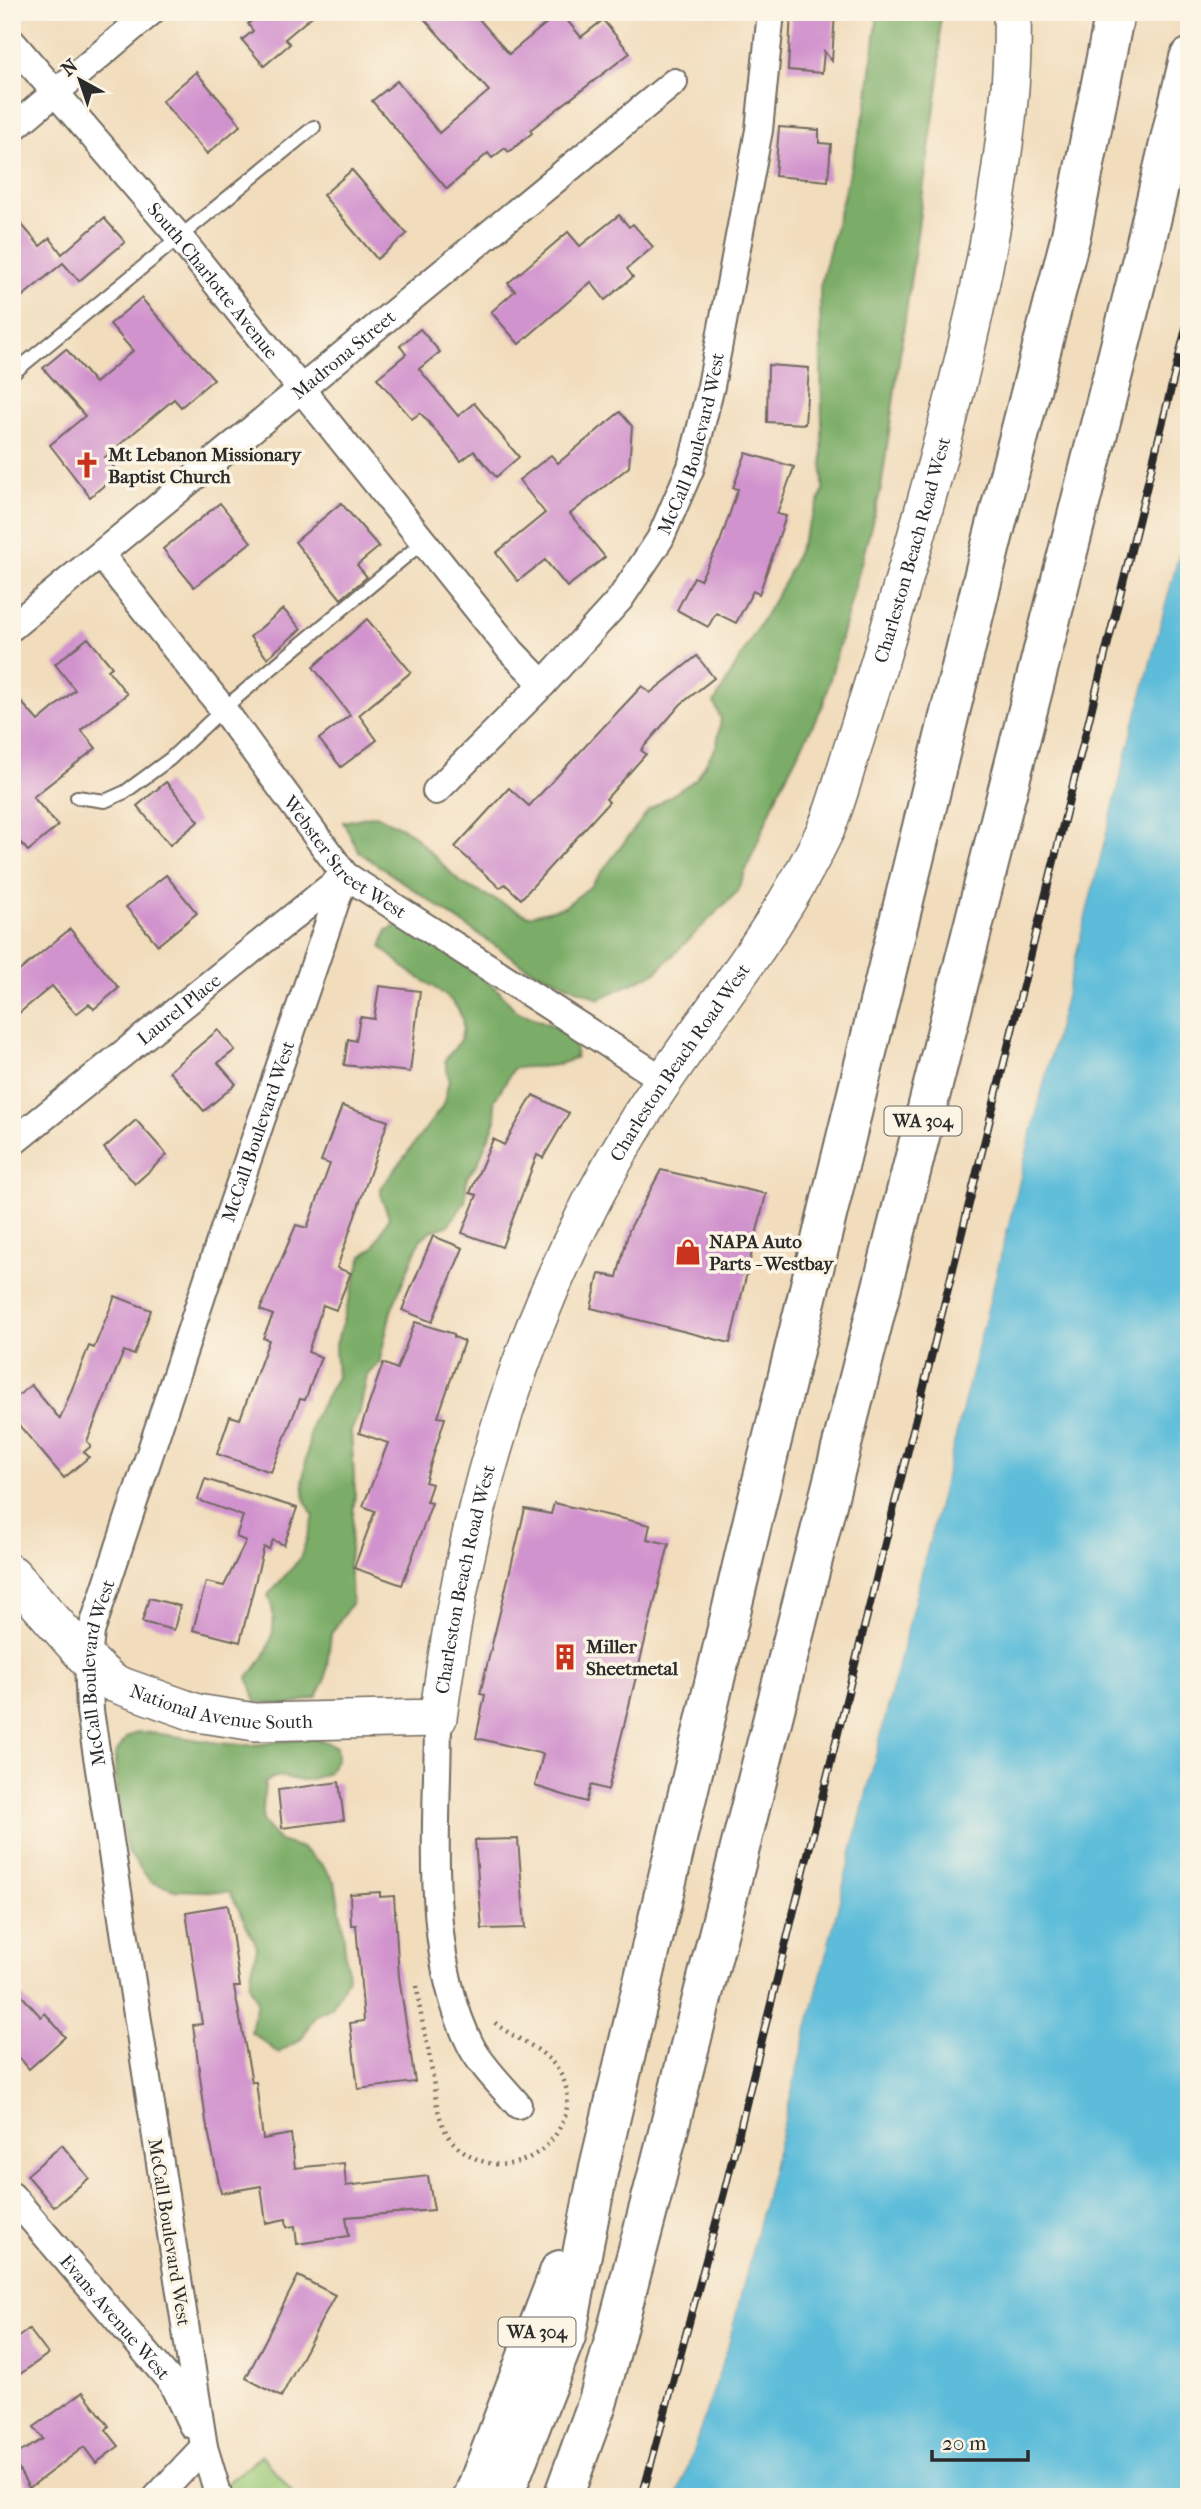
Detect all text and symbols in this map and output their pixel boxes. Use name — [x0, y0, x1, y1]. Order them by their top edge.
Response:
north arrow — [46, 46, 116, 116]
text: N — [57, 54, 83, 81]
street label: South Charlotte Avenue — [143, 198, 282, 364]
street label: Madrona Street — [287, 306, 400, 404]
street label: McCall Boulevard West — [653, 351, 729, 538]
street label: Charleston Beach Road West — [870, 435, 955, 666]
place label: Mt Lebanon Missionary Baptist Church — [107, 444, 302, 488]
church icon: Mt Lebanon Missionary Baptist Church — [72, 450, 102, 480]
street label: Webster Street West — [278, 791, 410, 924]
street label: Charleston Beach Road West — [606, 960, 755, 1166]
street label: Laurel Place — [133, 969, 226, 1050]
street label: McCall Boulevard West — [217, 1038, 300, 1225]
road number: WA 304 — [884, 1106, 962, 1136]
place label: NAPA Auto Parts - Westbay — [709, 1231, 834, 1275]
shop icon: NAPA Auto Parts - Westbay — [673, 1237, 703, 1267]
street label: Charleston Beach Road West — [431, 1462, 500, 1695]
street label: McCall Boulevard West — [78, 1577, 120, 1768]
place label: Miller Sheetmetal — [585, 1636, 679, 1680]
building icon: Miller Sheetmetal — [550, 1642, 580, 1672]
street label: National Avenue South — [127, 1680, 313, 1734]
street label: McCall Boulevard West — [143, 2137, 195, 2328]
street label: Evans Avenue West — [55, 2250, 174, 2385]
road number: WA 304 — [498, 2318, 576, 2346]
scale bar — [932, 2418, 1028, 2462]
text: 20 m — [942, 2431, 987, 2455]

